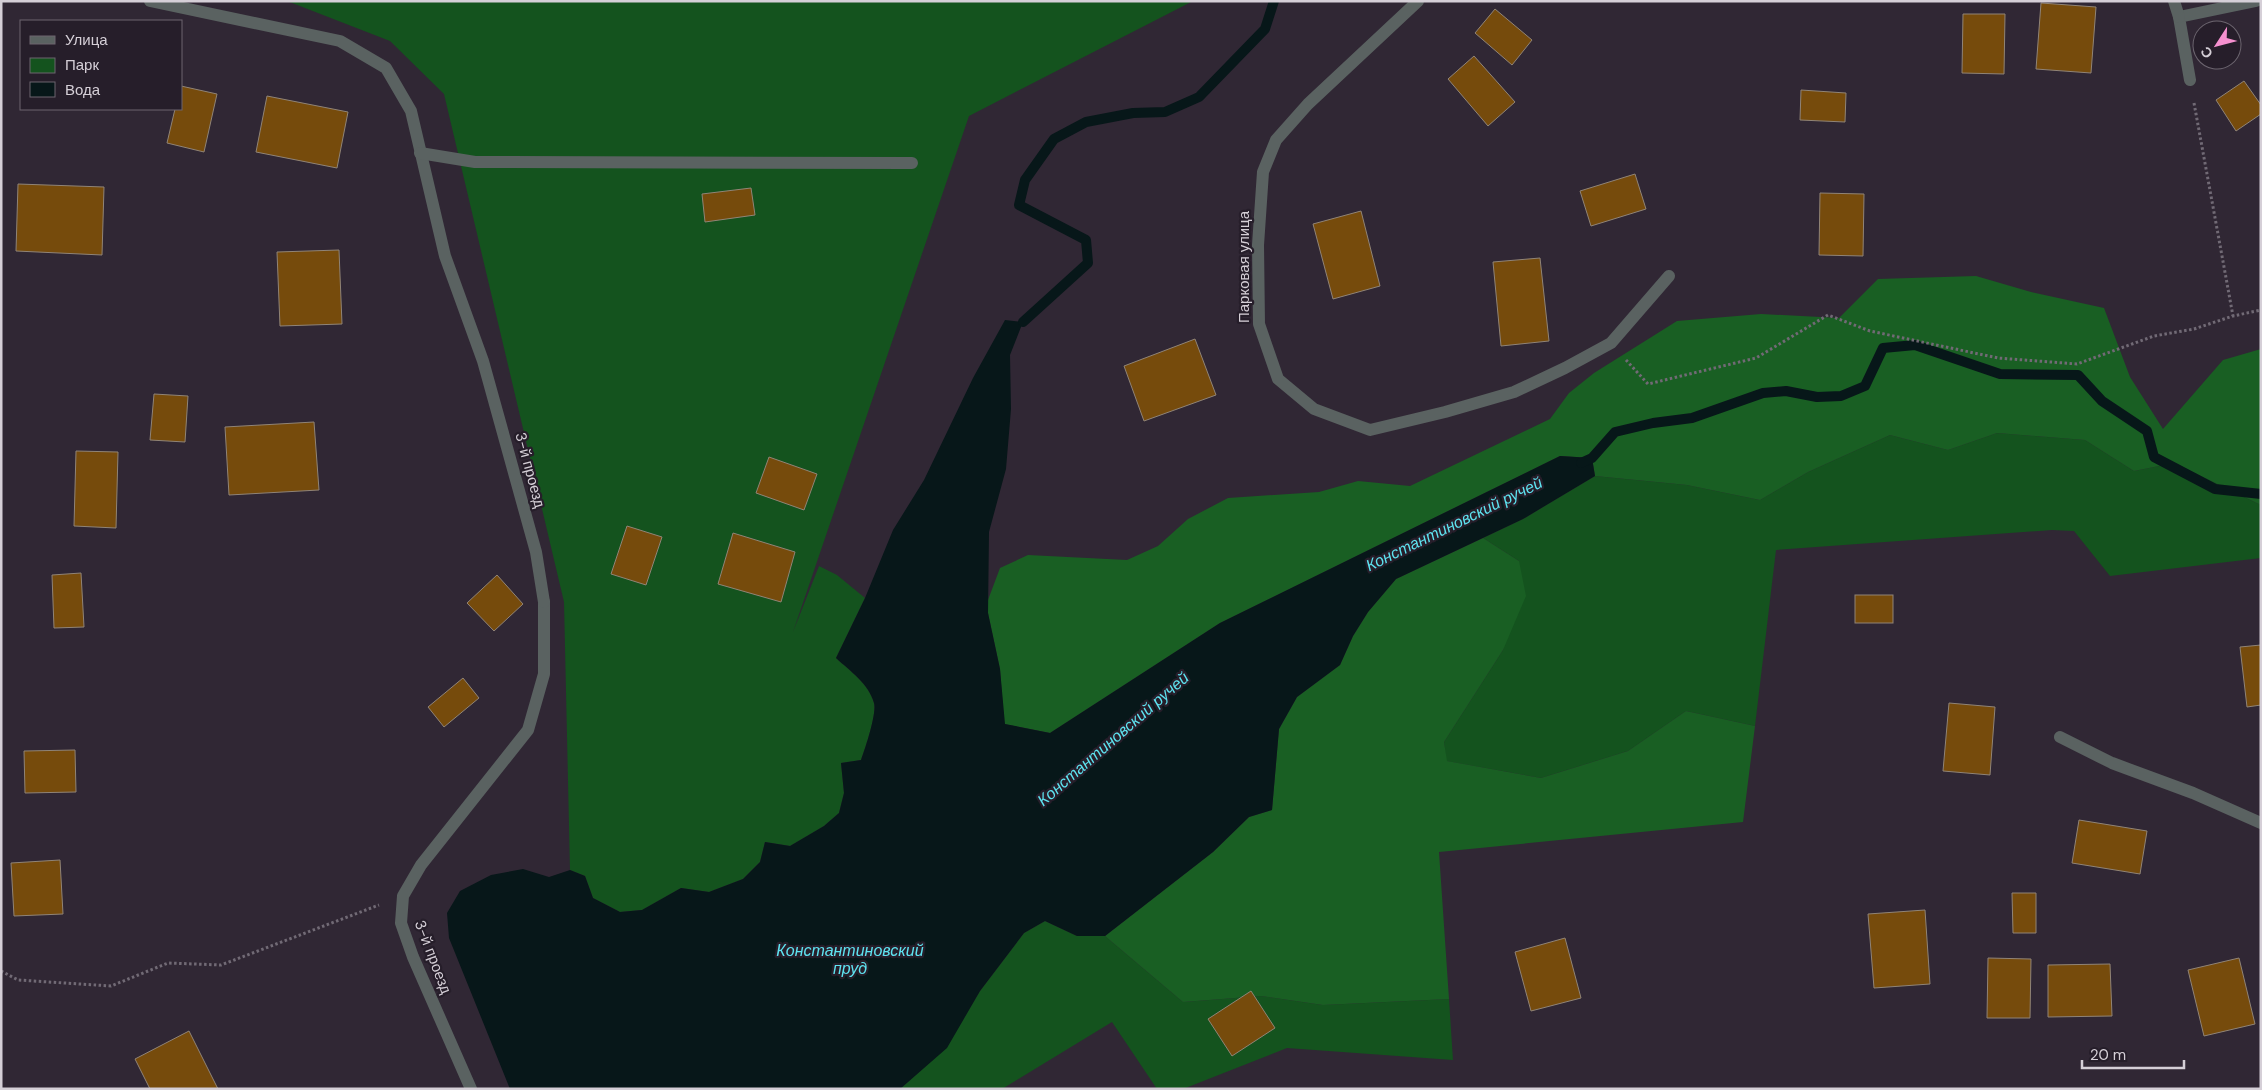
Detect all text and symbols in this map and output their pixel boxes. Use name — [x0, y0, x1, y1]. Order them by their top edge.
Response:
legend — [20, 20, 182, 110]
north arrow — [2192, 20, 2242, 70]
text: Улица — [65, 30, 108, 50]
text: С — [2196, 43, 2217, 62]
text: Парк — [65, 55, 99, 75]
text: Вода — [65, 80, 101, 100]
street label: Парковая улица — [1234, 210, 1254, 323]
street label: 3-й проезд — [510, 430, 550, 510]
water label: Константиновский ручей — [1362, 472, 1546, 576]
water label: Константиновский ручей — [1033, 667, 1193, 811]
street label: 3-й проезд — [410, 917, 456, 997]
water label: Константиновский пруд — [776, 940, 924, 979]
scale bar — [2082, 1038, 2184, 1070]
text: 20 m — [2090, 1045, 2126, 1065]

